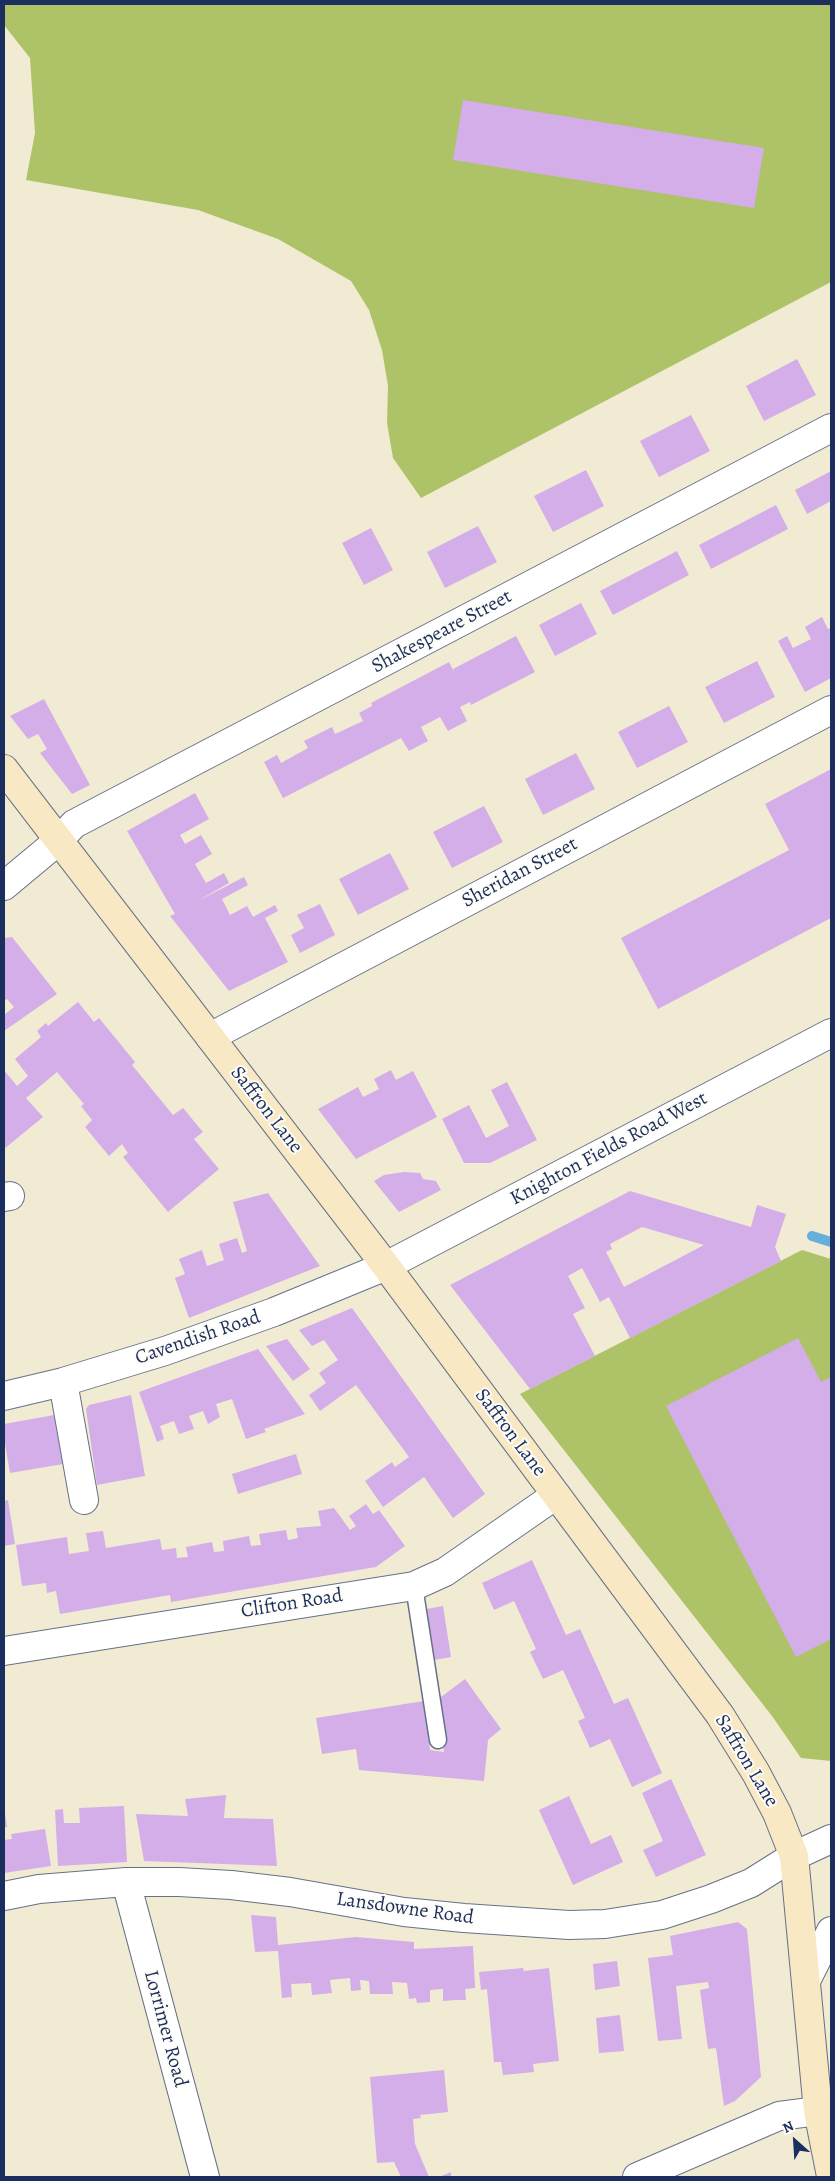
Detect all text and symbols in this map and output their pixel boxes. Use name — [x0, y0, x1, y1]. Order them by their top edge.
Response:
street label: Shakespeare Street — [368, 585, 516, 679]
street label: Sheridan Street — [458, 832, 582, 914]
street label: Saffron Lane — [225, 1062, 307, 1158]
street label: Knighton Fields Road West — [506, 1087, 712, 1211]
street label: Cavendish Road — [132, 1305, 264, 1371]
street label: Saffron Lane — [469, 1384, 551, 1482]
street label: Clifton Road — [239, 1584, 345, 1624]
street label: Saffron Lane — [709, 1710, 783, 1812]
street label: Lansdowne Road — [335, 1887, 475, 1931]
street label: Lorrimer Road — [138, 1968, 192, 2090]
north arrow — [770, 2116, 820, 2166]
text: N — [779, 2116, 797, 2138]

